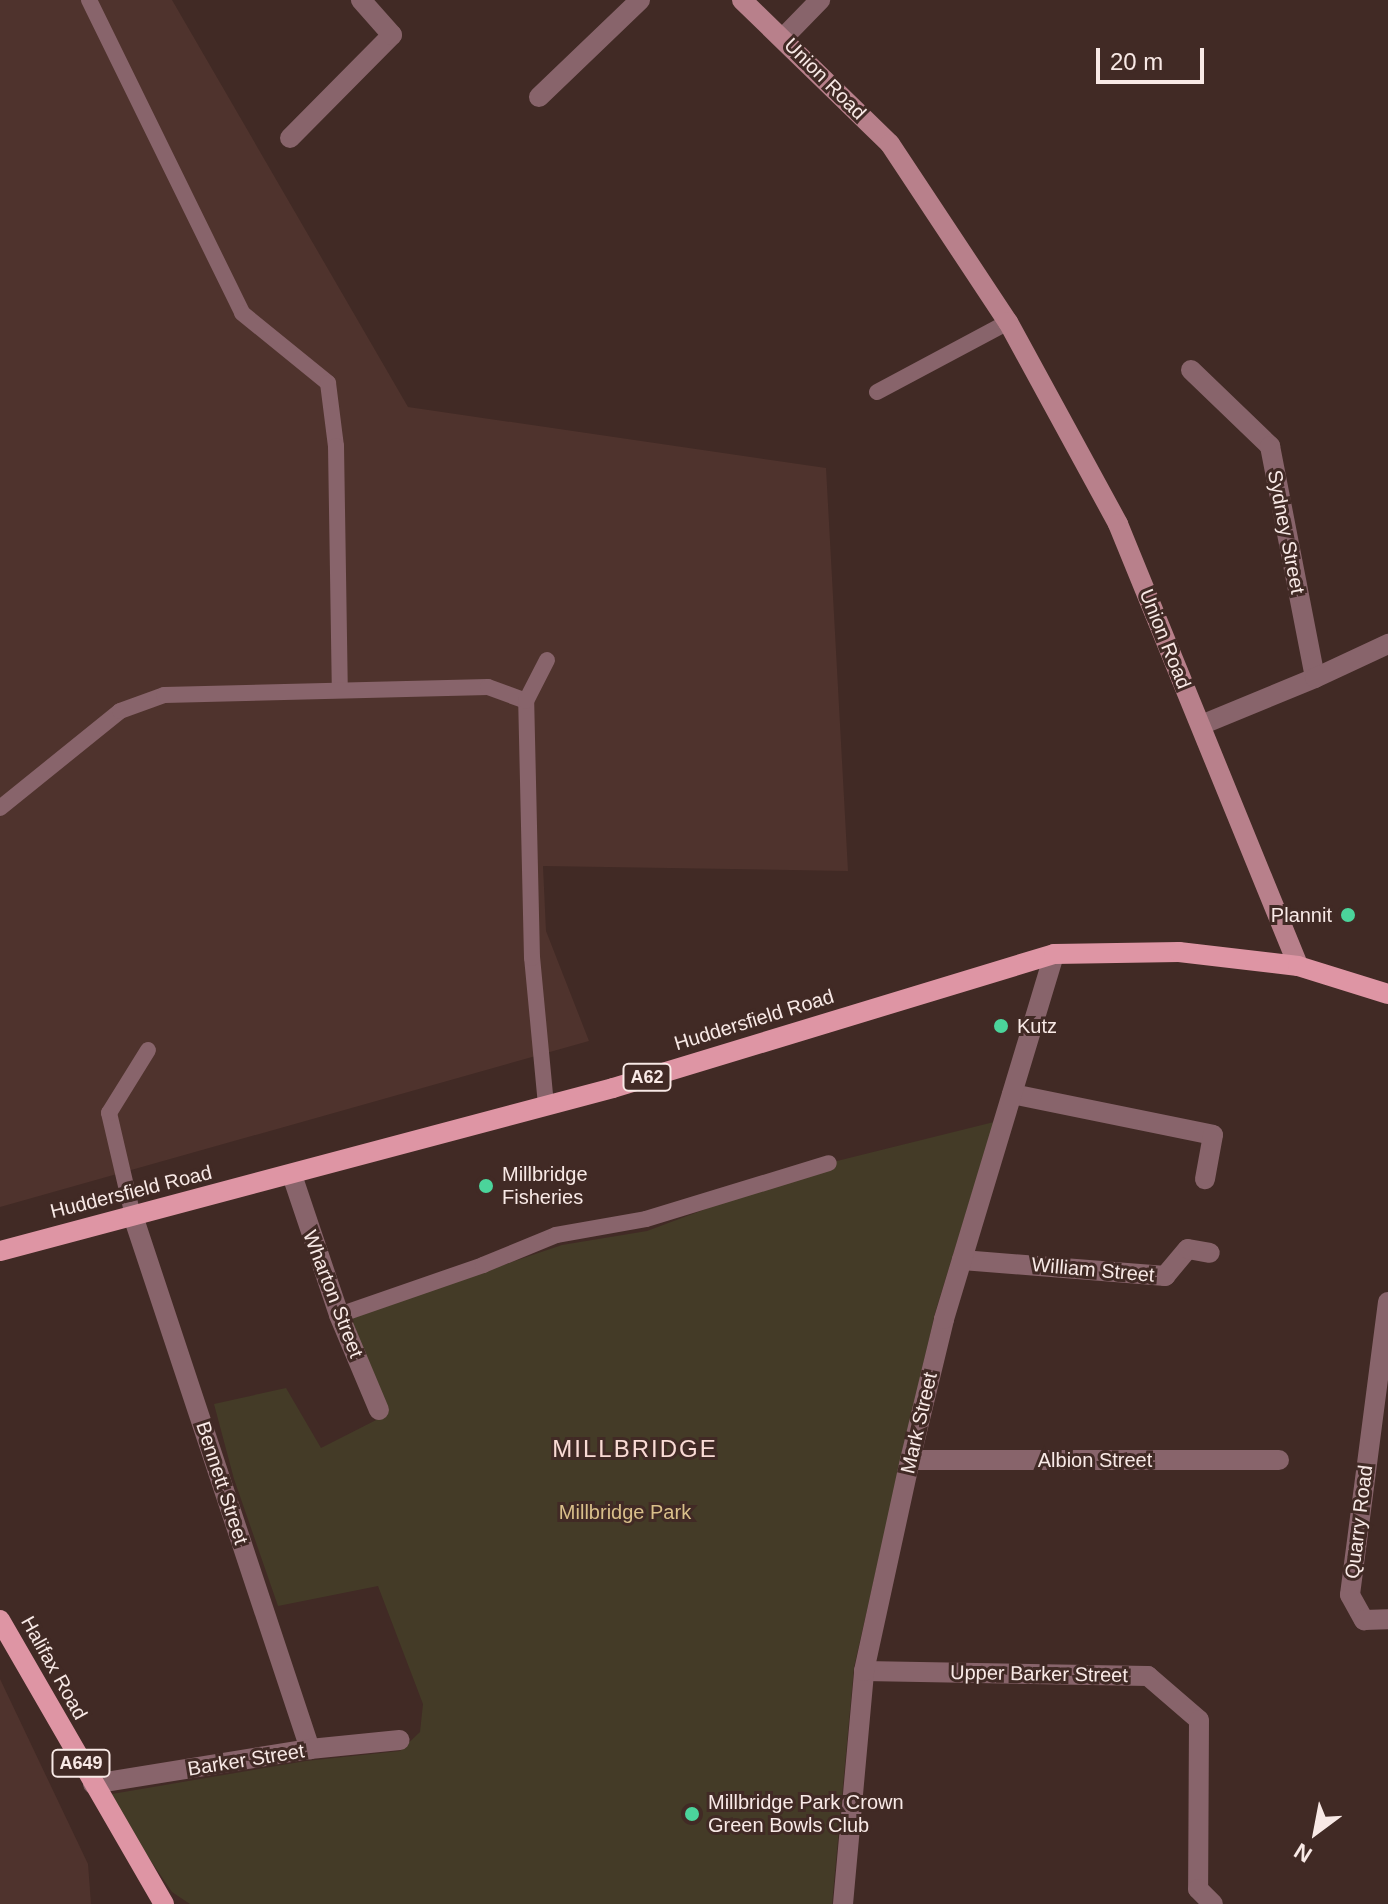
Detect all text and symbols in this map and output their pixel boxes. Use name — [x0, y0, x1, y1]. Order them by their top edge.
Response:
scale bar — [1100, 32, 1208, 82]
street label: Union Road — [779, 33, 871, 125]
text: 20 m — [1110, 48, 1163, 75]
street label: Sydney Street — [1262, 468, 1310, 596]
street label: Union Road — [1134, 586, 1196, 692]
place label: Plannit — [1271, 903, 1332, 927]
marker: Plannit — [1339, 906, 1357, 924]
street label: Huddersfield Road — [671, 984, 837, 1056]
place label: Kutz — [1017, 1014, 1057, 1038]
marker: Kutz — [992, 1017, 1010, 1035]
road number: A62 — [621, 1063, 673, 1091]
street label: Huddersfield Road — [48, 1160, 214, 1224]
place label: Millbridge Fisheries — [502, 1162, 588, 1209]
marker: Millbridge Fisheries — [477, 1177, 495, 1195]
street label: Wharton Street — [298, 1227, 368, 1361]
street label: William Street — [1031, 1253, 1155, 1287]
street label: Mark Street — [896, 1370, 942, 1476]
street label: Bennett Street — [191, 1418, 253, 1548]
district label: MILLBRIDGE — [552, 1435, 718, 1463]
street label: Albion Street — [1038, 1448, 1152, 1472]
street label: Quarry Road — [1340, 1464, 1378, 1580]
park label: Millbridge Park — [559, 1500, 691, 1524]
street label: Halifax Road — [16, 1612, 92, 1724]
street label: Upper Barker Street — [950, 1660, 1128, 1688]
street label: Barker Street — [186, 1739, 306, 1781]
road number: A649 — [51, 1749, 111, 1777]
place label: Millbridge Park Crown Green Bowls Club — [708, 1790, 904, 1837]
north arrow — [1276, 1792, 1356, 1872]
marker: Millbridge Park Crown Green Bowls Club — [683, 1805, 701, 1823]
text: N — [1290, 1838, 1316, 1868]

